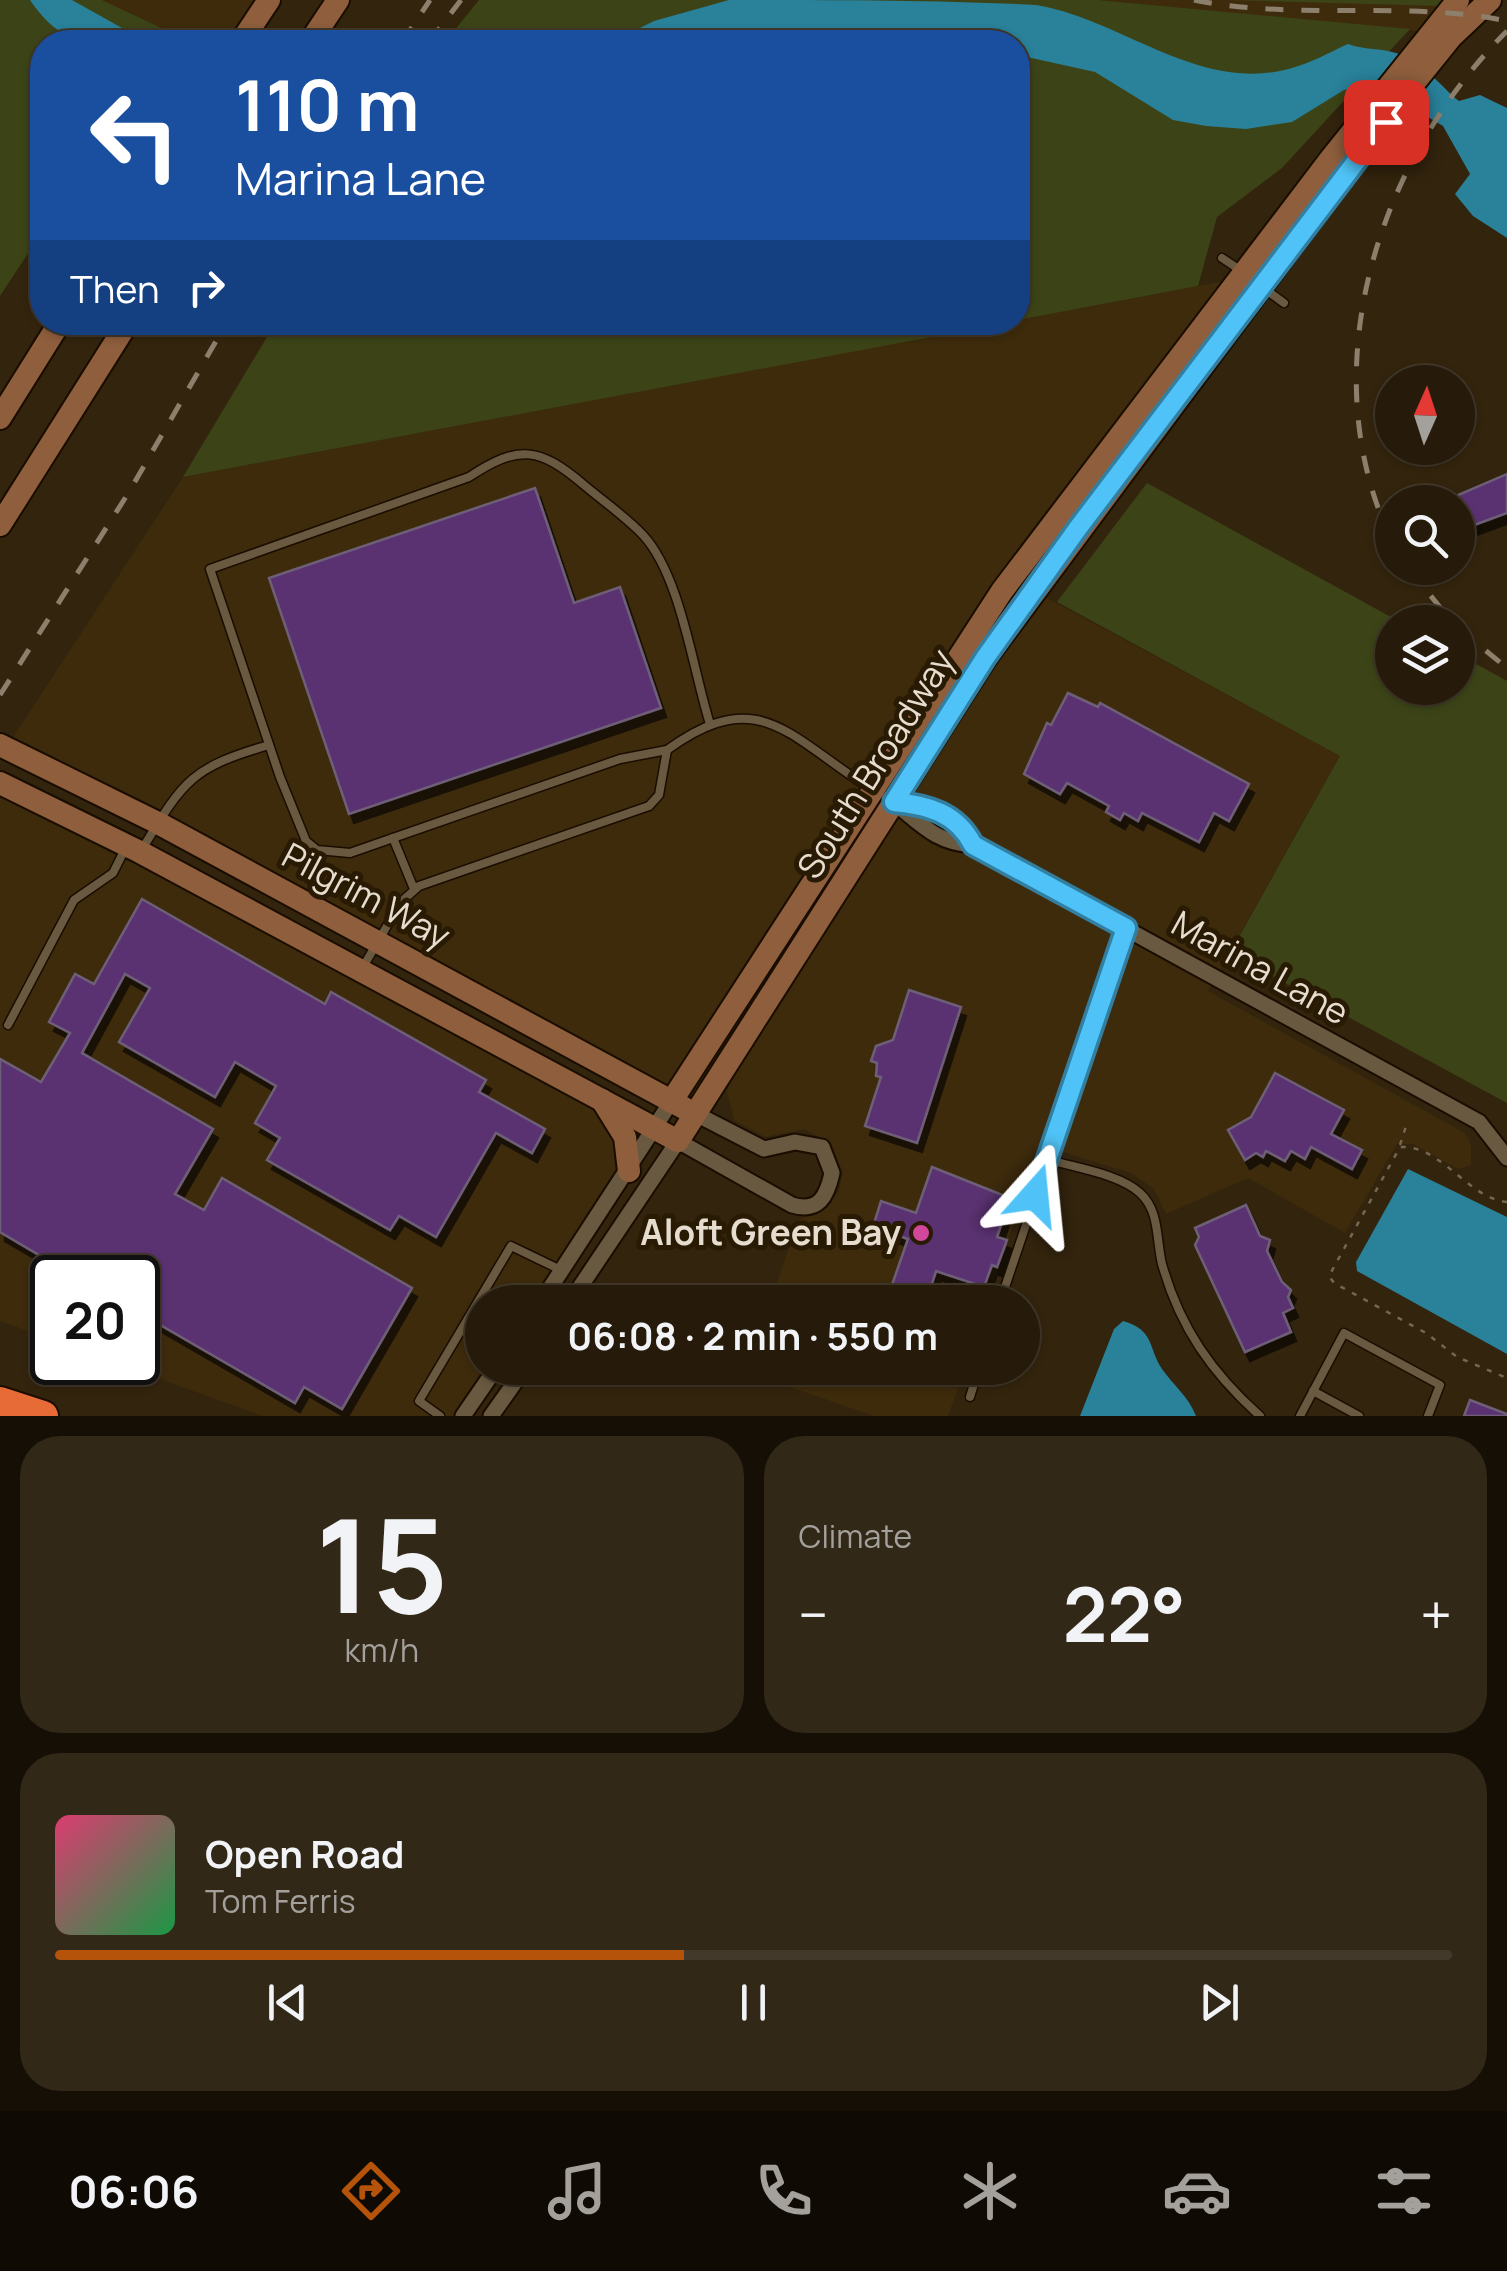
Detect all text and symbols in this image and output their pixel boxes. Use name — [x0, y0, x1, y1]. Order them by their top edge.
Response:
text: 110 m — [235, 56, 419, 152]
icon: left — [70, 70, 200, 200]
pin — [1344, 80, 1429, 165]
icon: arrive — [1359, 95, 1414, 150]
text: Marina Lane — [235, 147, 486, 209]
icon: right — [179, 260, 234, 315]
text: Then — [70, 262, 159, 314]
north arrow — [1375, 365, 1475, 465]
map controls — [1375, 365, 1475, 705]
button: search — [1375, 485, 1475, 585]
button: layers — [1375, 605, 1475, 705]
street label: South Broadway — [785, 640, 965, 887]
street label: Pilgrim Way — [274, 831, 459, 959]
street label: Marina Lane — [1163, 899, 1358, 1035]
position arrow — [983, 1143, 1087, 1247]
place label: Aloft Green Bay — [640, 1208, 901, 1256]
marker: Aloft Green Bay — [910, 1222, 932, 1244]
speed limit sign: 20 — [30, 1255, 160, 1385]
text: 06:08 · 2 min · 550 m — [567, 1309, 938, 1361]
text: 15 — [315, 1474, 448, 1652]
text: Climate — [799, 1514, 912, 1558]
text: 22° — [1063, 1562, 1186, 1665]
text: − — [799, 1576, 828, 1652]
text: + — [1420, 1576, 1452, 1652]
text: km/h — [345, 1628, 419, 1672]
text: Open Road — [205, 1827, 404, 1879]
text: Tom Ferris — [205, 1879, 356, 1923]
icon: previous — [260, 1975, 315, 2030]
icon: pause — [726, 1975, 781, 2030]
icon: next — [1192, 1975, 1247, 2030]
icon: directions — [336, 2156, 406, 2226]
icon: music — [542, 2156, 612, 2226]
icon: phone — [749, 2156, 819, 2226]
icon: climate — [955, 2156, 1025, 2226]
icon: car — [1162, 2156, 1232, 2226]
icon: filters — [1369, 2156, 1439, 2226]
text: 06:06 — [68, 2160, 199, 2222]

